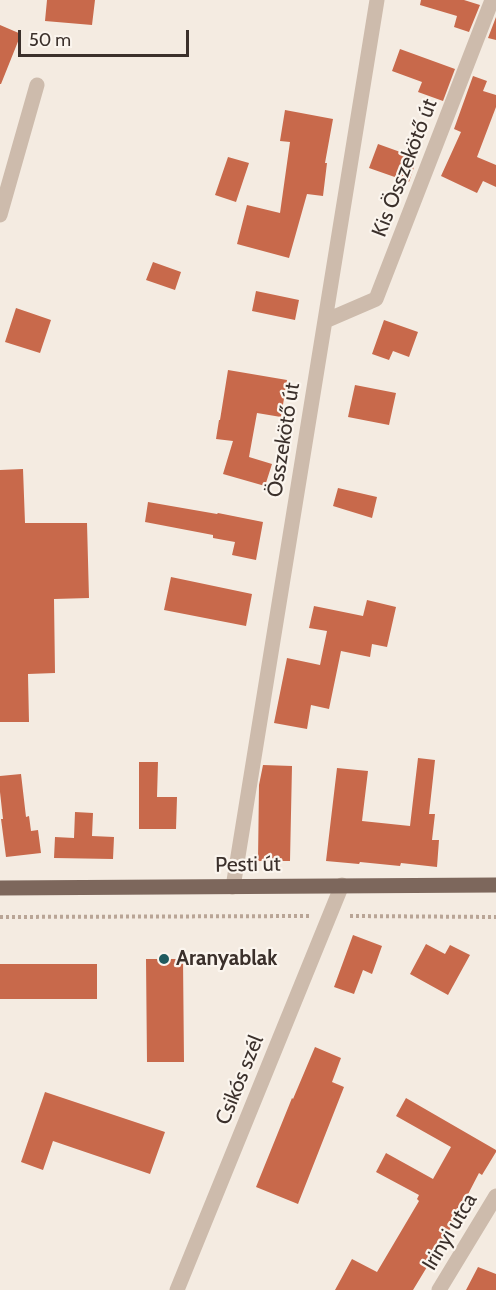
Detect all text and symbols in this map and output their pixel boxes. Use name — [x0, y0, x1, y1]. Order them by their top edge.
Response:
scale bar — [21, 18, 192, 56]
text: 50 m — [29, 29, 71, 51]
street label: Kis Összekötő út — [367, 95, 443, 241]
street label: Összekötő út — [263, 381, 305, 499]
street label: Pesti út — [215, 852, 281, 878]
place label: Aranyablak — [176, 946, 277, 972]
marker: Aranyablak — [157, 952, 171, 966]
street label: Csikós szél — [211, 1032, 269, 1128]
street label: Irinyi utca — [417, 1189, 483, 1275]

